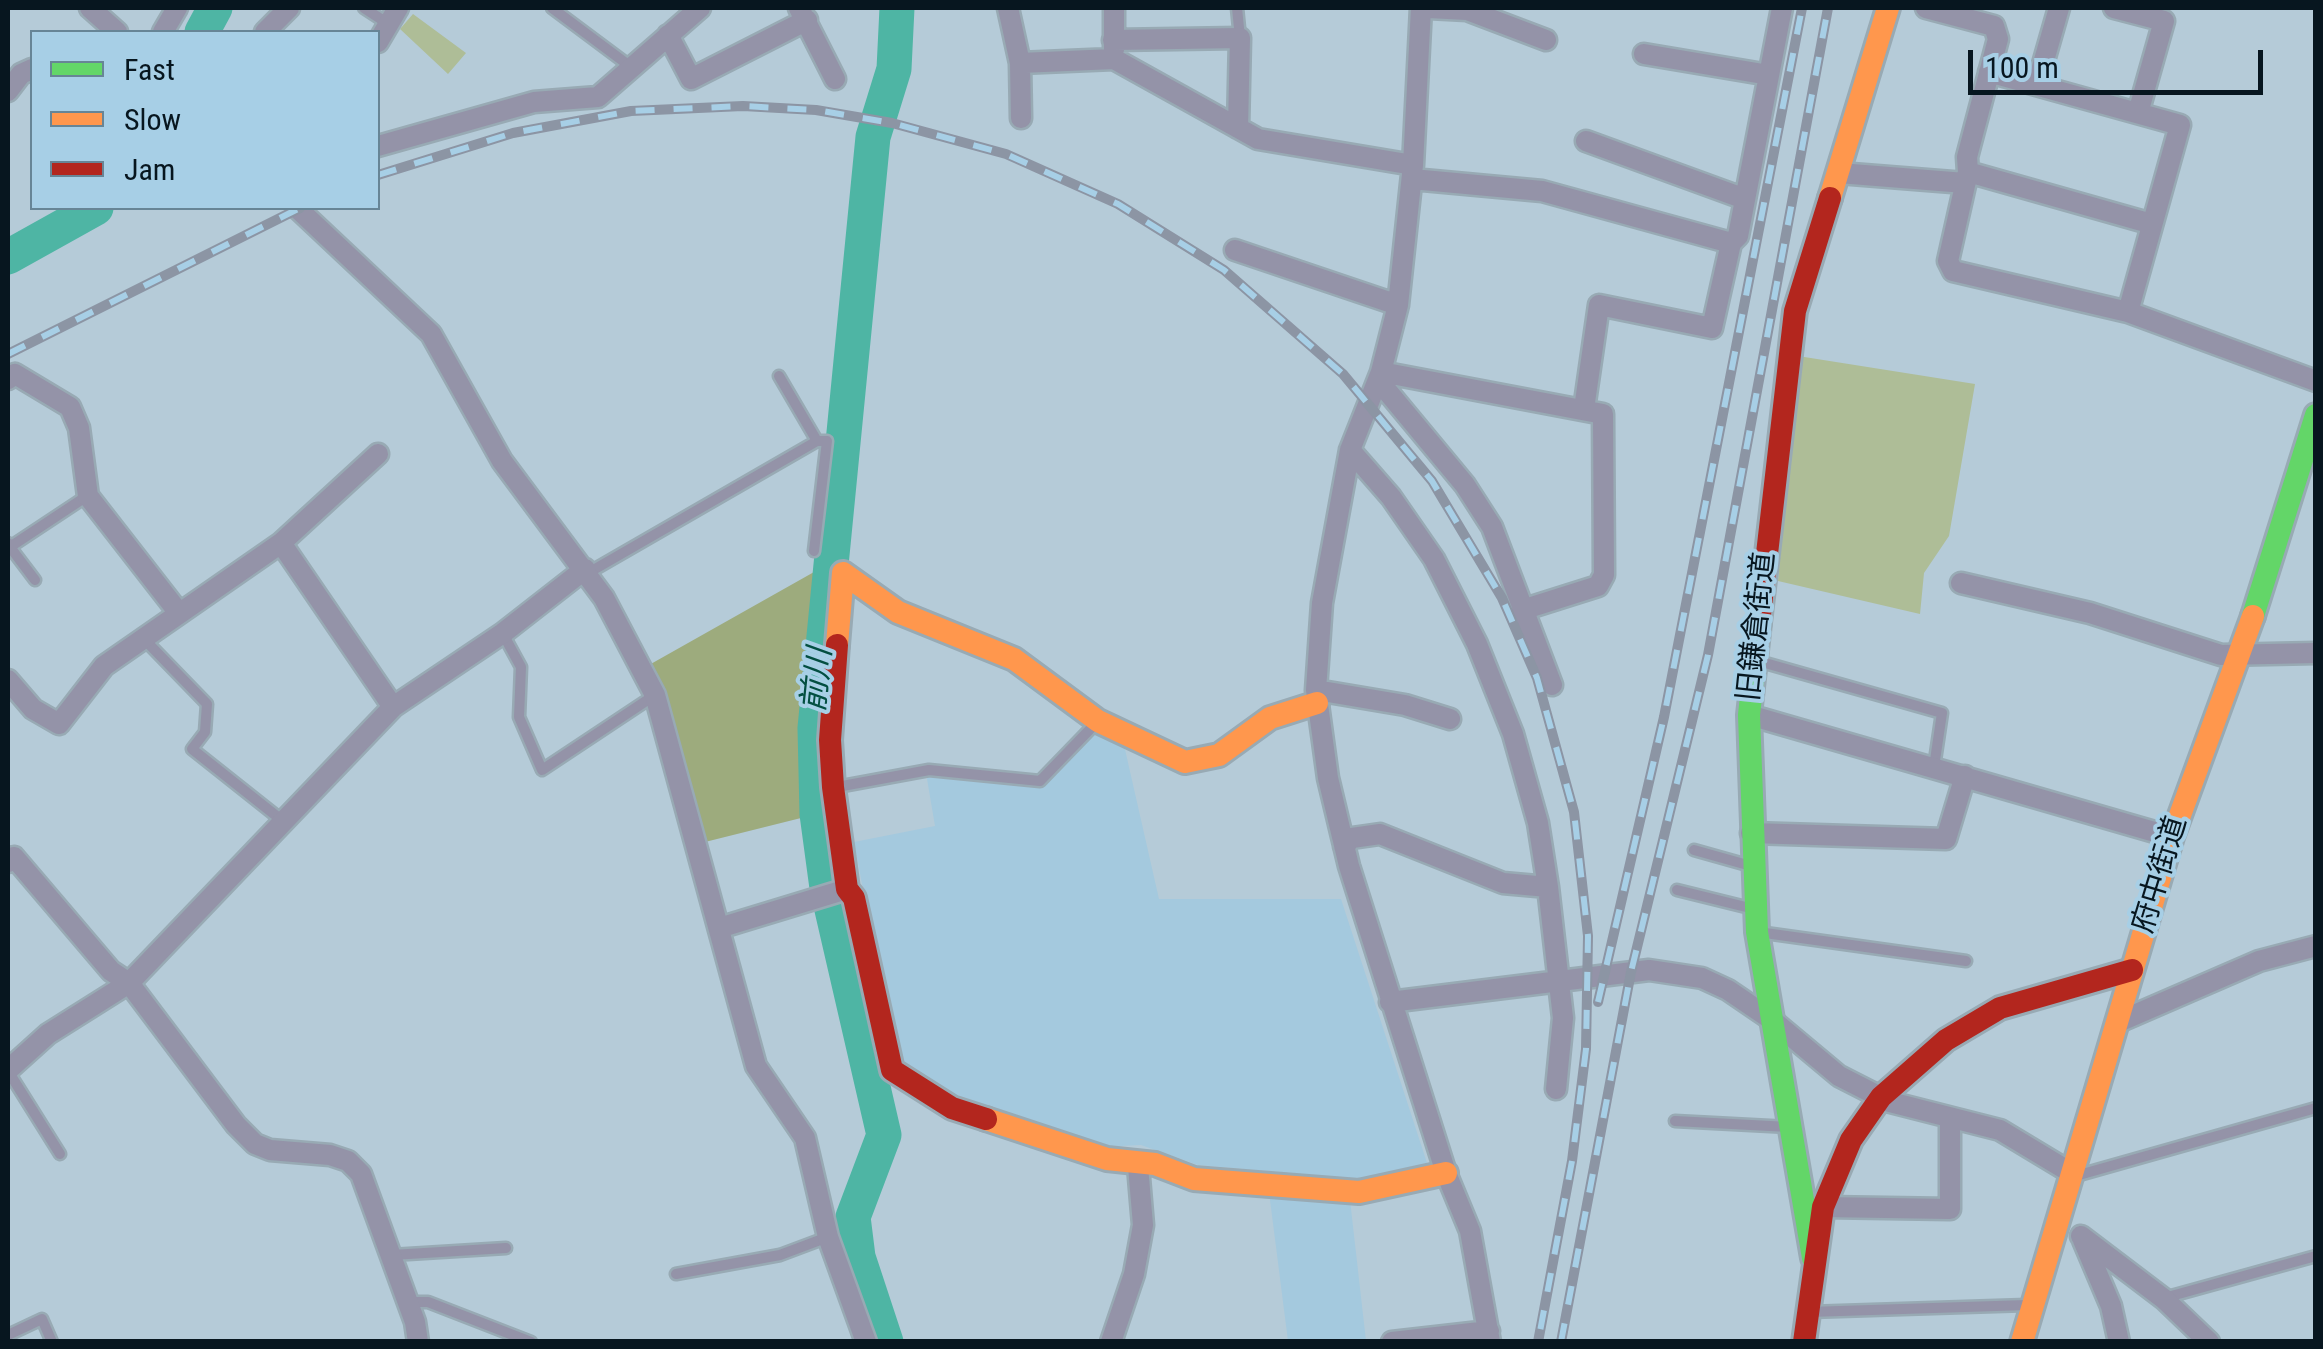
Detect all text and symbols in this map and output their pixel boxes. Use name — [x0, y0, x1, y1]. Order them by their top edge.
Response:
legend — [30, 30, 380, 210]
scale bar — [1973, 30, 2268, 92]
text: 100 m — [1985, 50, 2059, 85]
text: Fast — [124, 52, 175, 87]
text: Slow — [124, 102, 181, 137]
text: Jam — [124, 152, 175, 187]
street label: 旧鎌倉街道 — [1732, 551, 1784, 703]
water label: 前川 — [797, 646, 841, 714]
street label: 府中街道 — [2126, 812, 2196, 938]

